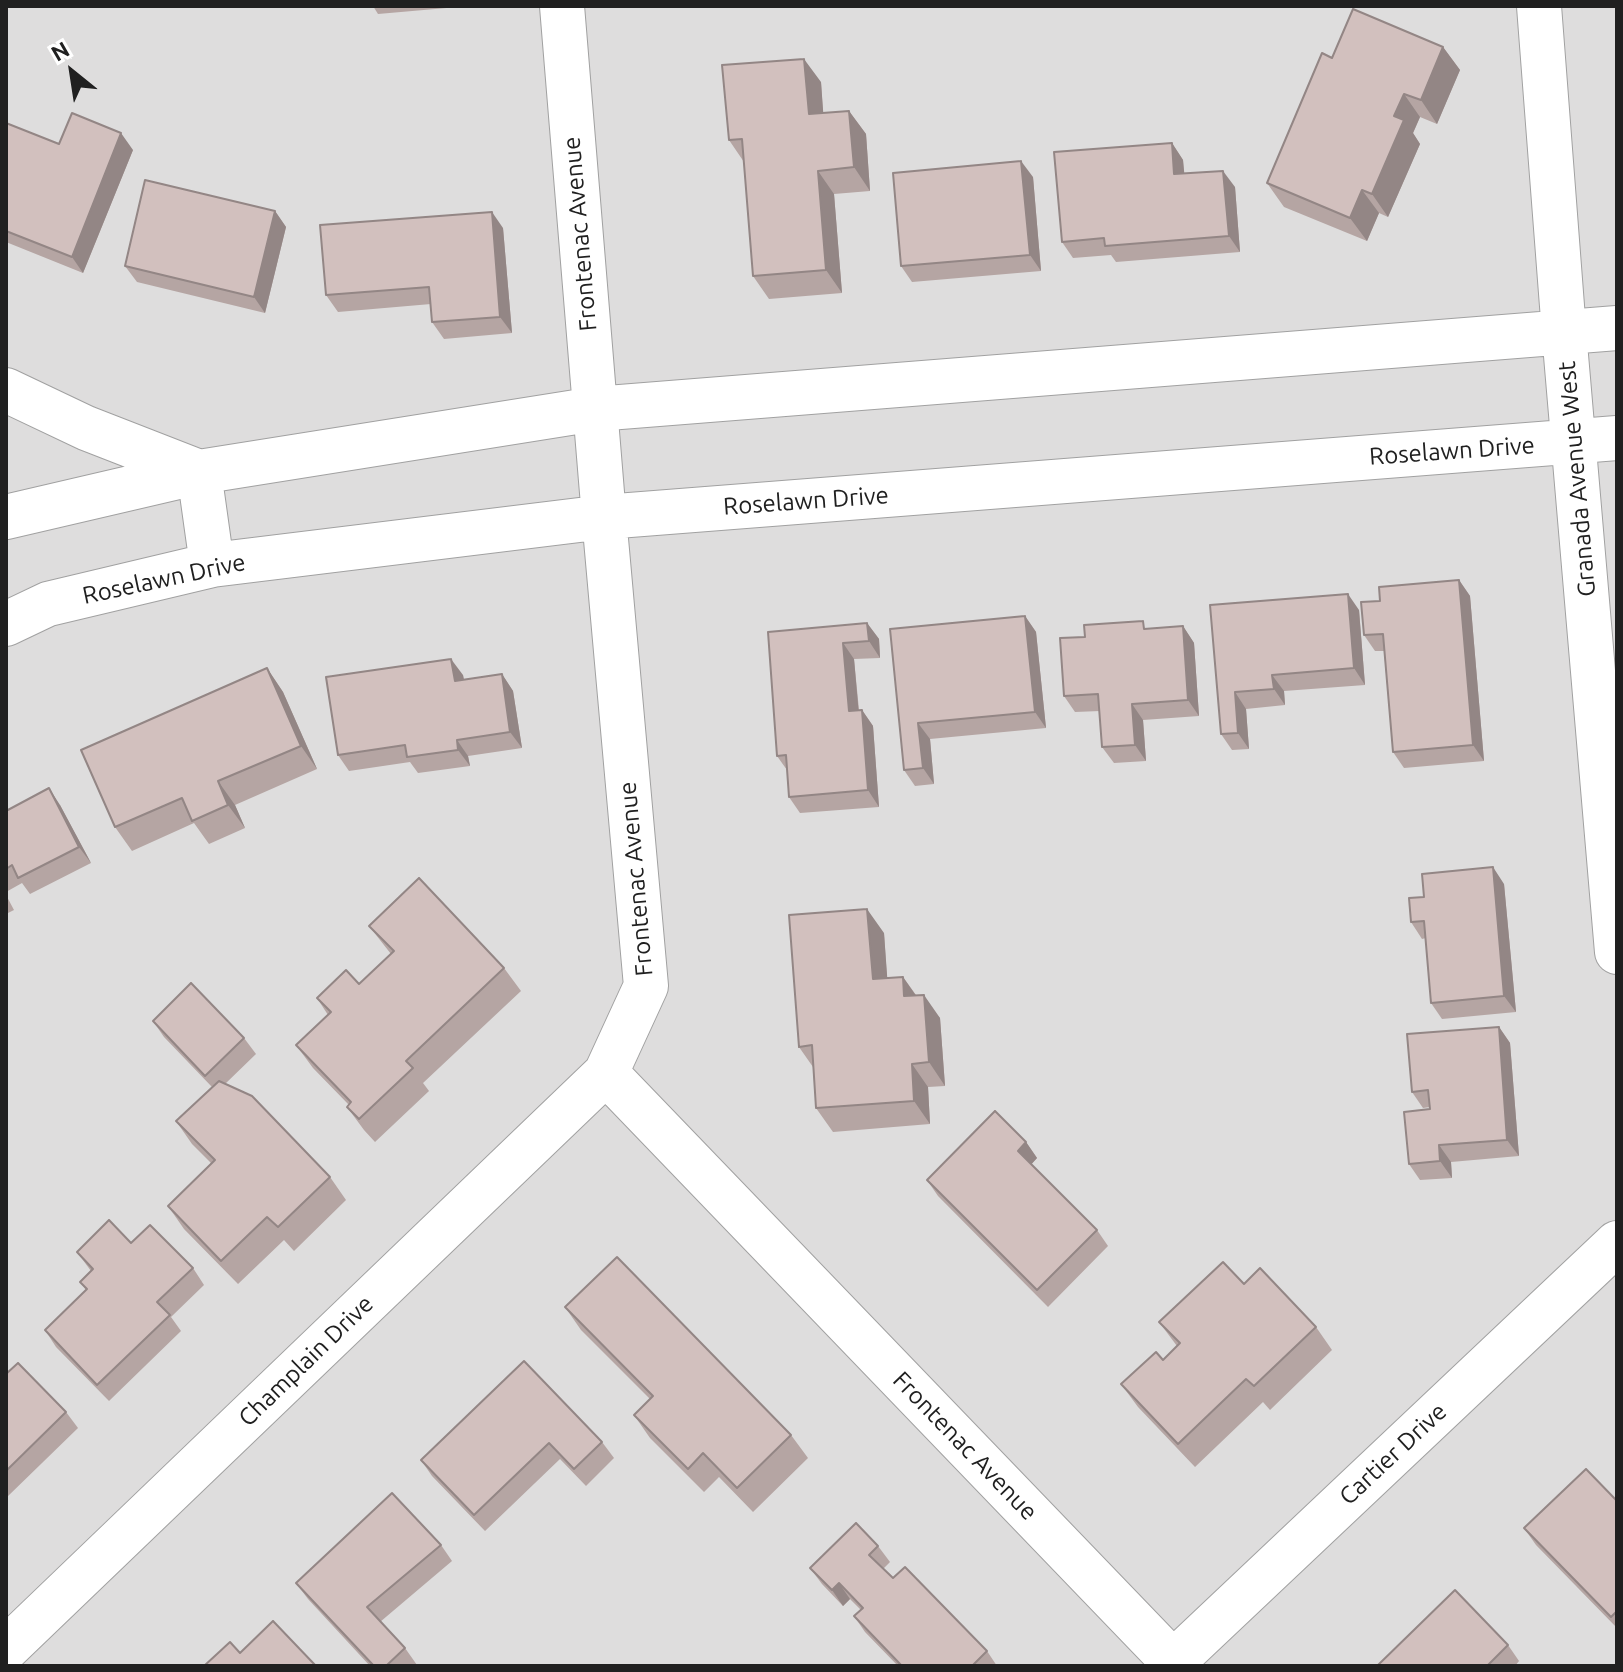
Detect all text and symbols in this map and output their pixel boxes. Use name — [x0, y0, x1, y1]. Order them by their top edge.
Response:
north arrow — [32, 32, 112, 112]
text: N — [46, 36, 73, 66]
street label: Frontenac Avenue — [557, 136, 603, 332]
street label: Granada Avenue West — [1552, 360, 1602, 598]
street label: Roselawn Drive — [1368, 431, 1536, 471]
street label: Roselawn Drive — [722, 481, 890, 521]
street label: Roselawn Drive — [80, 548, 248, 610]
street label: Frontenac Avenue — [613, 781, 659, 977]
street label: Champlain Drive — [233, 1290, 379, 1432]
street label: Frontenac Avenue — [887, 1366, 1043, 1526]
street label: Cartier Drive — [1333, 1397, 1453, 1511]

